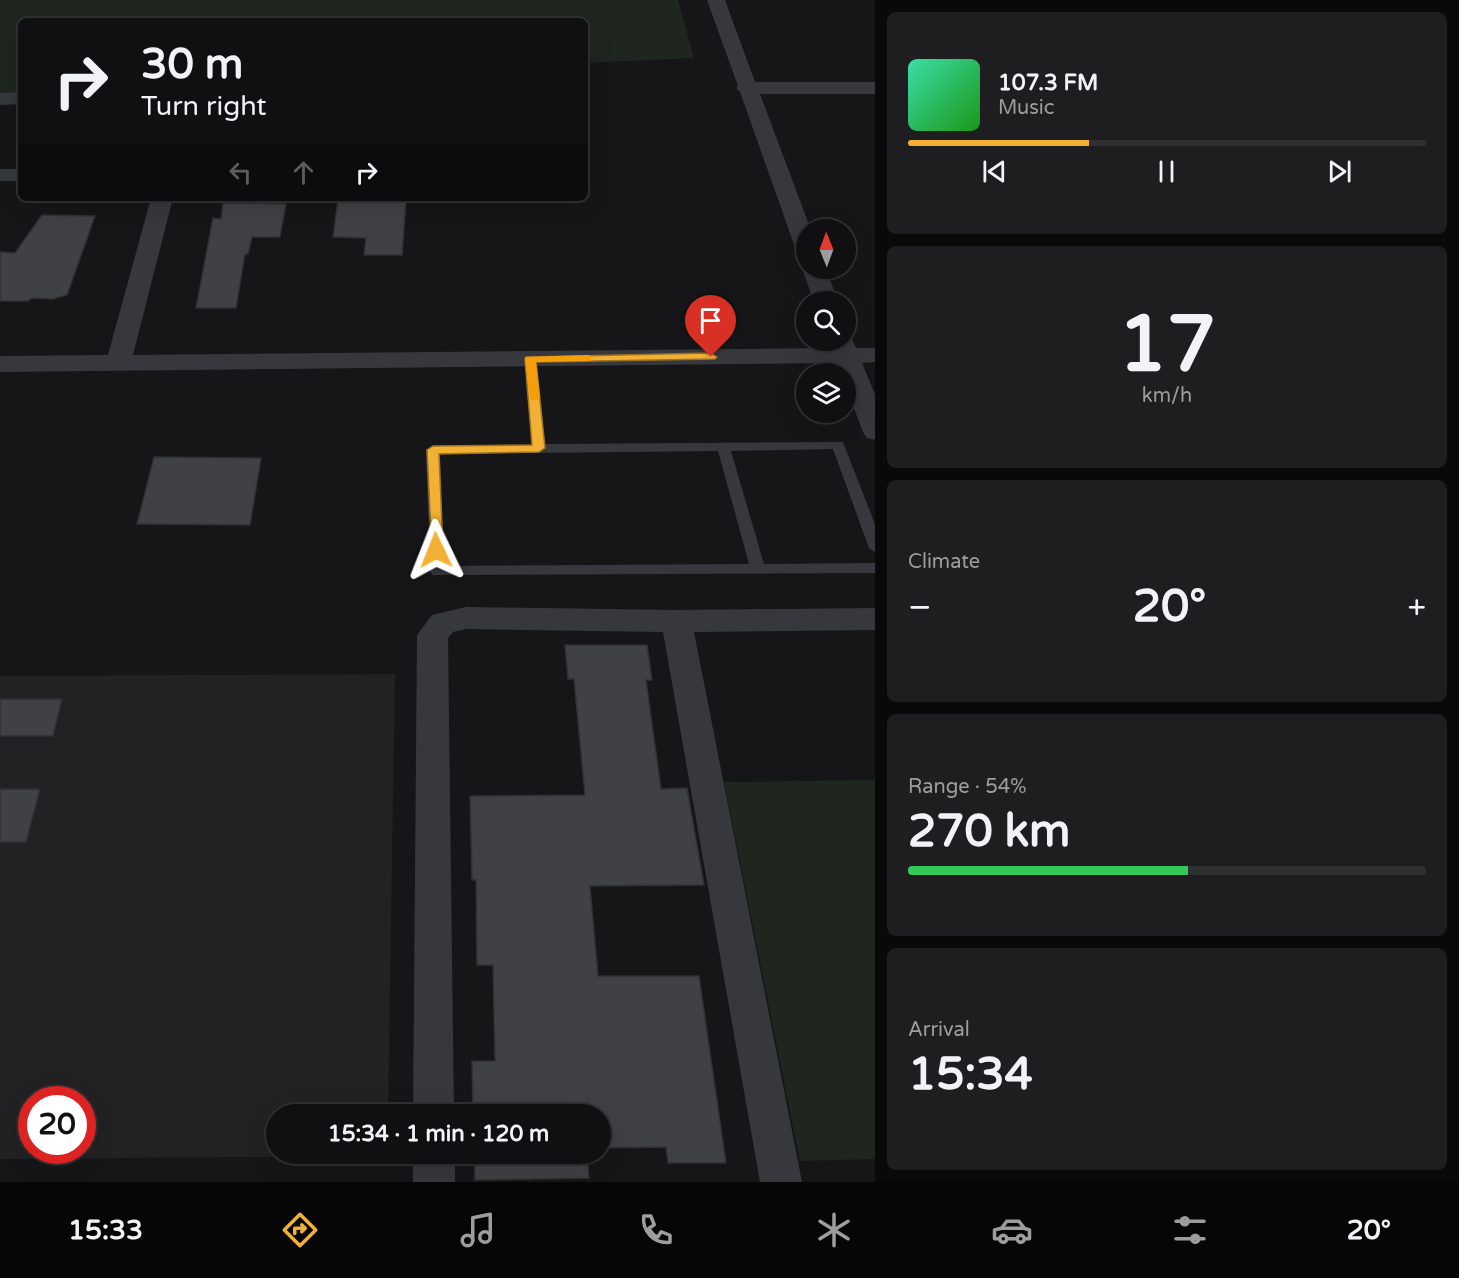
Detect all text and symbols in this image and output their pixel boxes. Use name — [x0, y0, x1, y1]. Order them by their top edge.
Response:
text: 30 m — [141, 39, 243, 90]
icon: right — [42, 42, 120, 120]
text: 107.3 FM — [998, 70, 1098, 96]
text: Turn right — [141, 90, 267, 123]
text: Music — [998, 96, 1054, 120]
icon: previous — [978, 155, 1011, 188]
icon: pause — [1150, 155, 1183, 188]
icon: next — [1323, 155, 1356, 188]
icon: left — [224, 156, 257, 189]
icon: ahead — [287, 156, 320, 189]
icon: right — [350, 156, 383, 189]
north arrow — [796, 219, 856, 279]
map controls — [796, 219, 856, 423]
button: search — [796, 291, 856, 351]
pin — [685, 295, 736, 357]
text: 17 — [1118, 298, 1216, 392]
icon: arrive — [694, 304, 727, 337]
button: layers — [796, 363, 856, 423]
text: km/h — [1142, 384, 1192, 408]
position arrow — [404, 518, 468, 582]
text: Climate — [908, 550, 980, 574]
text: 20° — [1133, 580, 1206, 634]
text: − — [908, 588, 932, 627]
text: + — [1407, 588, 1426, 627]
text: Range · 54% — [908, 775, 1027, 799]
text: 270 km — [908, 805, 1070, 859]
text: Arrival — [908, 1018, 970, 1042]
text: 15:34 — [908, 1048, 1033, 1102]
speed limit sign: 20 — [18, 1086, 96, 1164]
text: 15:34 · 1 min · 120 m — [328, 1121, 549, 1147]
icon: directions — [279, 1209, 321, 1251]
icon: music — [457, 1209, 499, 1251]
icon: phone — [635, 1209, 677, 1251]
icon: climate — [813, 1209, 855, 1251]
icon: car — [991, 1209, 1033, 1251]
icon: filters — [1169, 1209, 1211, 1251]
text: 15:33 — [68, 1214, 143, 1247]
text: 20° — [1347, 1214, 1391, 1247]

